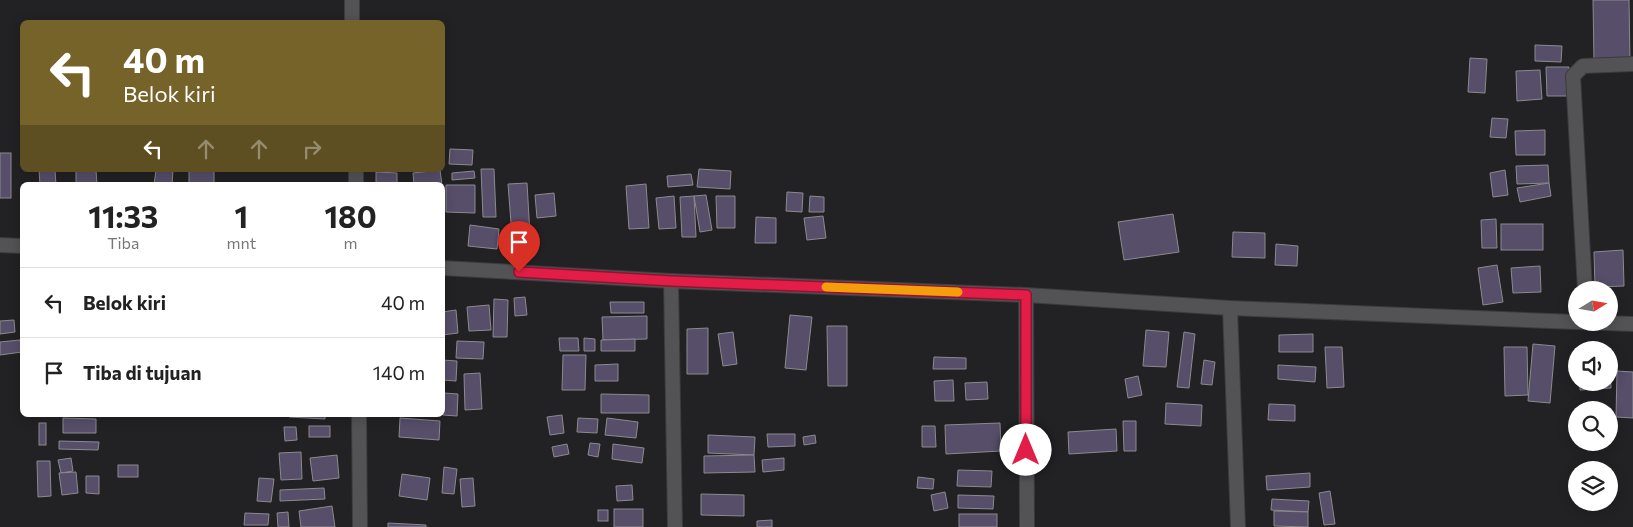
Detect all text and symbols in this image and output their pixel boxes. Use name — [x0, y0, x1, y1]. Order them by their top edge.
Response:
text: 40 m — [123, 37, 205, 80]
icon: left — [40, 40, 105, 105]
text: Belok kiri — [123, 80, 216, 107]
icon: left — [139, 135, 167, 163]
icon: ahead — [192, 135, 220, 163]
icon: ahead — [245, 135, 273, 163]
icon: right — [298, 135, 326, 163]
text: 11:33 — [88, 197, 158, 234]
text: 1 — [235, 197, 248, 234]
text: 180 — [325, 197, 377, 234]
pin — [498, 221, 540, 272]
icon: arrive — [505, 228, 533, 256]
text: Tiba — [107, 233, 139, 252]
text: mnt — [227, 233, 256, 252]
text: m — [344, 233, 358, 252]
north arrow — [1568, 281, 1618, 331]
map controls — [1568, 281, 1618, 511]
icon: left — [40, 289, 68, 317]
text: Belok kiri — [83, 291, 166, 314]
text: 40 m — [381, 291, 425, 314]
button: sound — [1568, 341, 1618, 391]
icon: arrive — [40, 359, 68, 387]
text: Tiba di tujuan — [83, 361, 201, 384]
text: 140 m — [373, 361, 425, 384]
button: search — [1568, 401, 1618, 451]
position arrow — [999, 423, 1051, 475]
button: layers — [1568, 461, 1618, 511]

